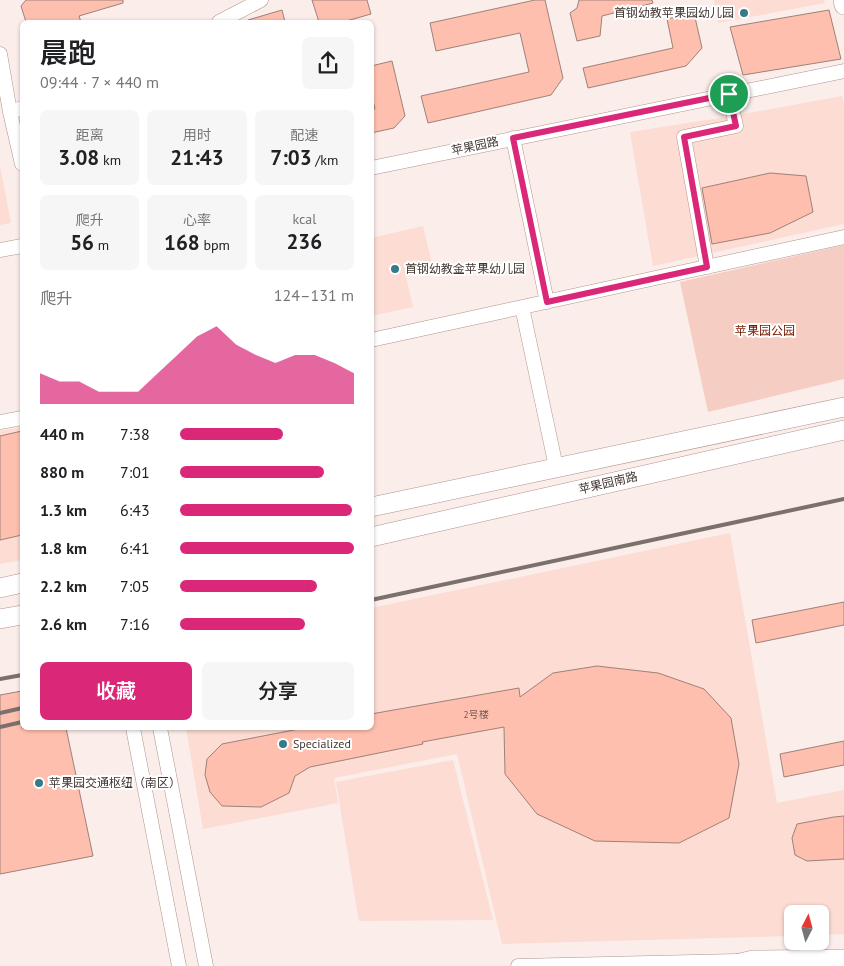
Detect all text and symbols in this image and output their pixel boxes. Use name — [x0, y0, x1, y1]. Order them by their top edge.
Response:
place label: 首钢幼教苹果园幼儿园 — [614, 5, 734, 20]
marker: 首钢幼教苹果园幼儿园 — [738, 7, 750, 19]
text: 晨跑 — [40, 34, 96, 71]
button: share — [302, 37, 354, 89]
text: 09:44 · 7 × 440 m — [40, 72, 159, 92]
pin — [708, 73, 750, 115]
icon: arrive — [715, 80, 743, 108]
text: 距离 — [76, 126, 104, 144]
text: 用时 — [183, 126, 211, 144]
text: 配速 — [290, 126, 318, 144]
street label: 苹果园路 — [450, 133, 500, 158]
text: 3.08 — [58, 144, 99, 171]
text: 21:43 — [170, 144, 224, 171]
text: 7:03 — [270, 144, 312, 171]
text: km — [99, 151, 121, 169]
text: /km — [312, 151, 338, 169]
text: kcal — [292, 210, 316, 228]
text: 爬升 — [76, 211, 104, 229]
text: 心率 — [183, 211, 211, 229]
text: 236 — [286, 228, 322, 255]
text: 56 — [70, 229, 94, 256]
text: 168 — [164, 229, 200, 256]
text: m — [94, 236, 109, 254]
text: bpm — [200, 236, 230, 254]
place label: 首钢幼教金苹果幼儿园 — [405, 261, 525, 276]
marker: 首钢幼教金苹果幼儿园 — [389, 263, 401, 275]
text: 124–131 m — [274, 285, 354, 305]
text: 爬升 — [40, 288, 72, 308]
park label: 苹果园公园 — [735, 323, 795, 338]
text: 440 m — [40, 424, 84, 444]
text: 7:38 — [120, 424, 150, 444]
text: 880 m — [40, 462, 84, 482]
text: 7:01 — [120, 462, 150, 482]
street label: 苹果园南路 — [577, 468, 639, 497]
text: 1.3 km — [40, 500, 87, 520]
text: 6:43 — [120, 500, 150, 520]
text: 1.8 km — [40, 538, 87, 558]
text: 6:41 — [120, 538, 150, 558]
text: 2.2 km — [40, 576, 87, 596]
text: 7:05 — [120, 576, 150, 596]
text: 2.6 km — [40, 614, 87, 634]
text: 7:16 — [120, 614, 150, 634]
button: 收藏 — [40, 662, 192, 720]
button: 分享 — [202, 662, 354, 720]
house number: 2号楼 — [463, 708, 489, 721]
place label: Specialized — [293, 736, 351, 751]
marker: Specialized — [277, 738, 289, 750]
place label: 苹果园交通枢纽（南区） — [49, 775, 181, 790]
marker: 苹果园交通枢纽（南区） — [33, 777, 45, 789]
north arrow — [784, 905, 829, 950]
map controls — [784, 905, 829, 950]

